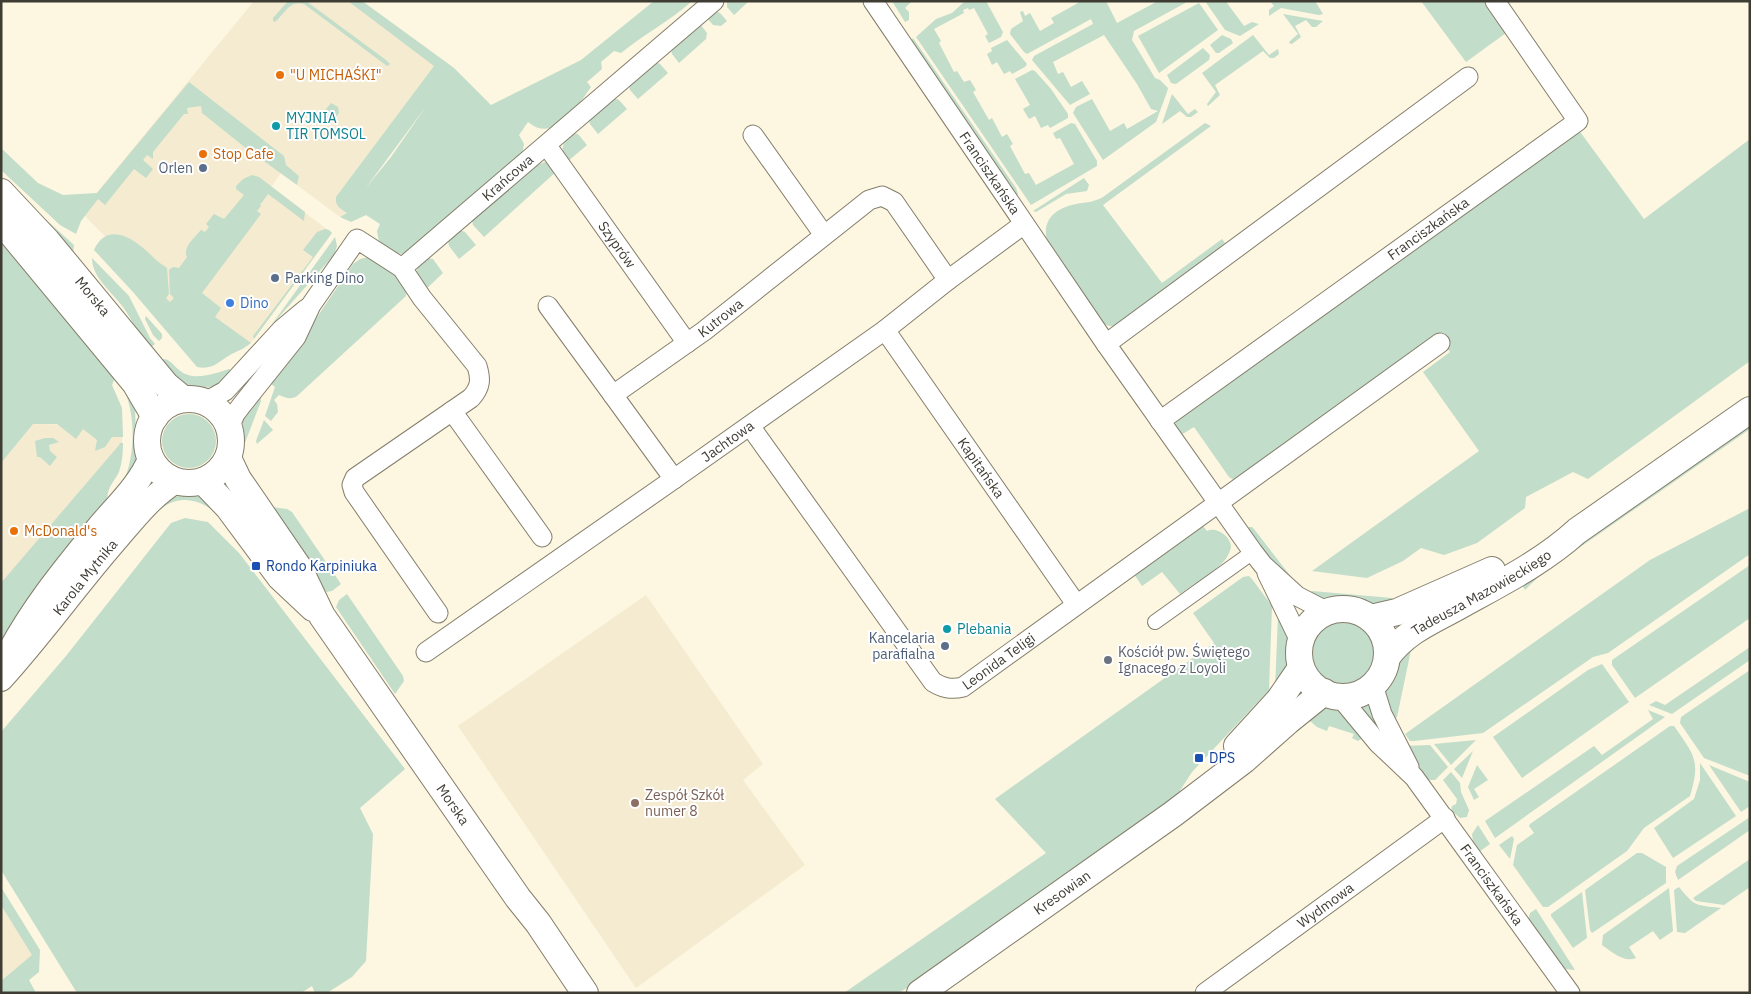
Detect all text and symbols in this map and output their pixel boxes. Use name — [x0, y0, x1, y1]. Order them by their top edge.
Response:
place label: "U MICHAŚKI" — [290, 65, 382, 84]
marker: "U MICHAŚKI" — [274, 69, 286, 81]
place label: MYJNIA TIR TOMSOL — [286, 109, 366, 143]
marker: MYJNIA TIR TOMSOL — [270, 120, 282, 132]
street label: Franciszkańska — [955, 128, 1025, 218]
place label: Stop Cafe — [213, 145, 274, 163]
marker: Stop Cafe — [197, 148, 209, 160]
street label: Krańcowa — [478, 150, 537, 205]
place label: Orlen — [159, 159, 193, 177]
marker: Orlen — [197, 162, 209, 174]
street label: Franciszkańska — [1384, 193, 1473, 264]
street label: Szyprów — [594, 218, 640, 272]
place label: Parking Dino — [285, 269, 364, 287]
marker: Parking Dino — [269, 272, 281, 284]
street label: Morska — [71, 273, 115, 320]
place label: Dino — [240, 294, 269, 312]
street label: Kutrowa — [694, 294, 747, 341]
marker: Dino — [224, 297, 236, 309]
street label: Jachtowa — [698, 416, 758, 466]
street label: Kapitańska — [954, 434, 1009, 502]
place label: McDonald's — [24, 522, 97, 540]
marker: McDonald's — [8, 525, 20, 537]
street label: Karola Mytnika — [49, 535, 122, 619]
street label: Tadeusza Mazowieckiego — [1408, 546, 1555, 640]
place label: Rondo Karpiniuka — [266, 557, 377, 575]
marker: Rondo Karpiniuka — [250, 560, 262, 572]
place label: Plebania — [957, 620, 1012, 638]
marker: Plebania — [941, 623, 953, 635]
place label: Kancelaria parafialna — [869, 629, 936, 663]
street label: Leonida Teligi — [959, 629, 1039, 694]
marker: Kancelaria parafialna — [939, 640, 951, 652]
place label: Kościół pw. Świętego Ignacego z Loyoli — [1118, 642, 1250, 677]
marker: Kościół pw. Świętego Ignacego z Loyoli — [1102, 654, 1114, 666]
place label: DPS — [1209, 749, 1235, 767]
marker: DPS — [1193, 752, 1205, 764]
street label: Morska — [433, 781, 474, 829]
place label: Zespół Szkół numer 8 — [645, 786, 724, 820]
marker: Zespół Szkół numer 8 — [629, 797, 641, 809]
street label: Franciszkańska — [1456, 840, 1528, 929]
street label: Kresowian — [1030, 866, 1094, 919]
street label: Wydmowa — [1294, 878, 1358, 932]

